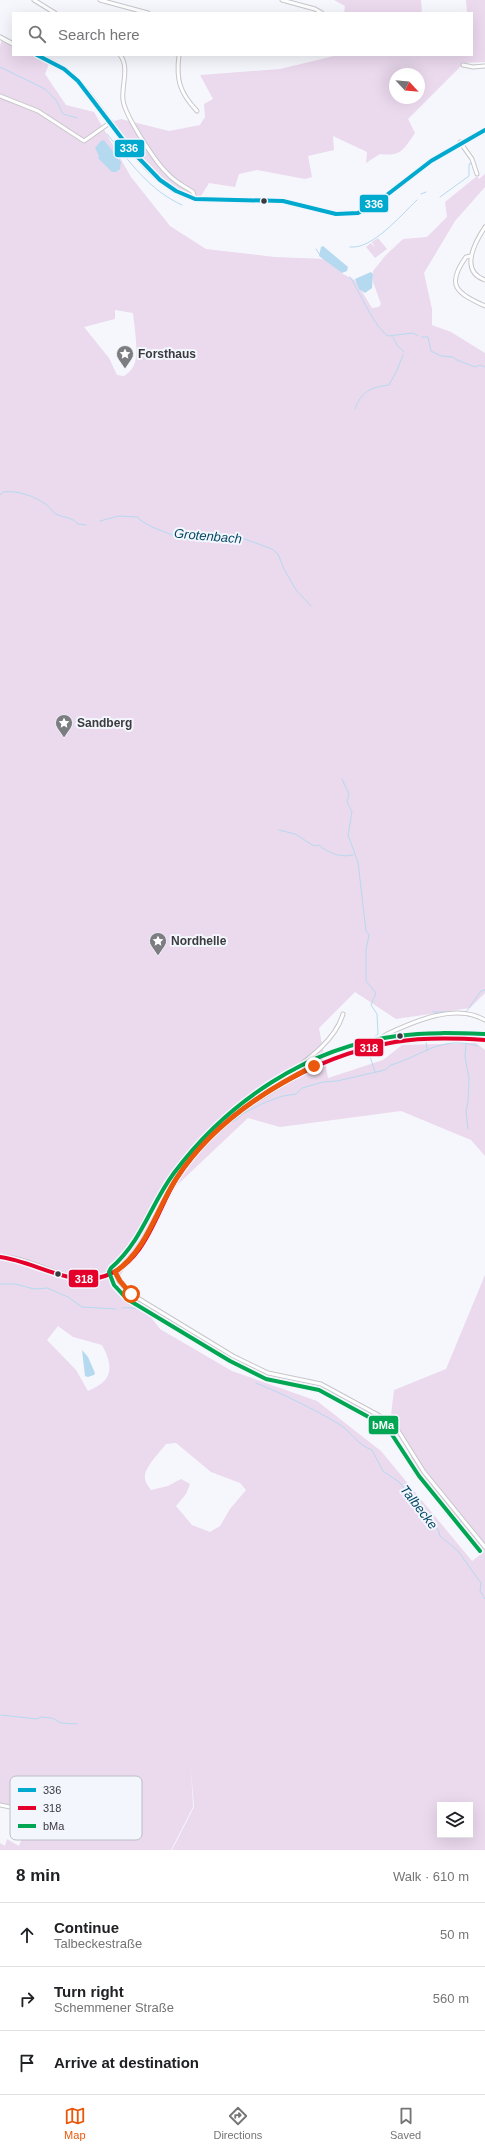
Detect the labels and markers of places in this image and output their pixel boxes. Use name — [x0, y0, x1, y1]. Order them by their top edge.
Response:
unlabelled marker — [259, 196, 269, 206]
place icon: Forsthaus — [115, 344, 135, 369]
place label: Forsthaus — [138, 347, 196, 361]
place icon: Sandberg — [54, 713, 74, 738]
place label: Sandberg — [77, 716, 132, 730]
place icon: Nordhelle — [148, 931, 168, 956]
place label: Nordhelle — [171, 934, 227, 948]
unlabelled marker — [395, 1031, 405, 1041]
unlabelled marker — [53, 1269, 63, 1279]

